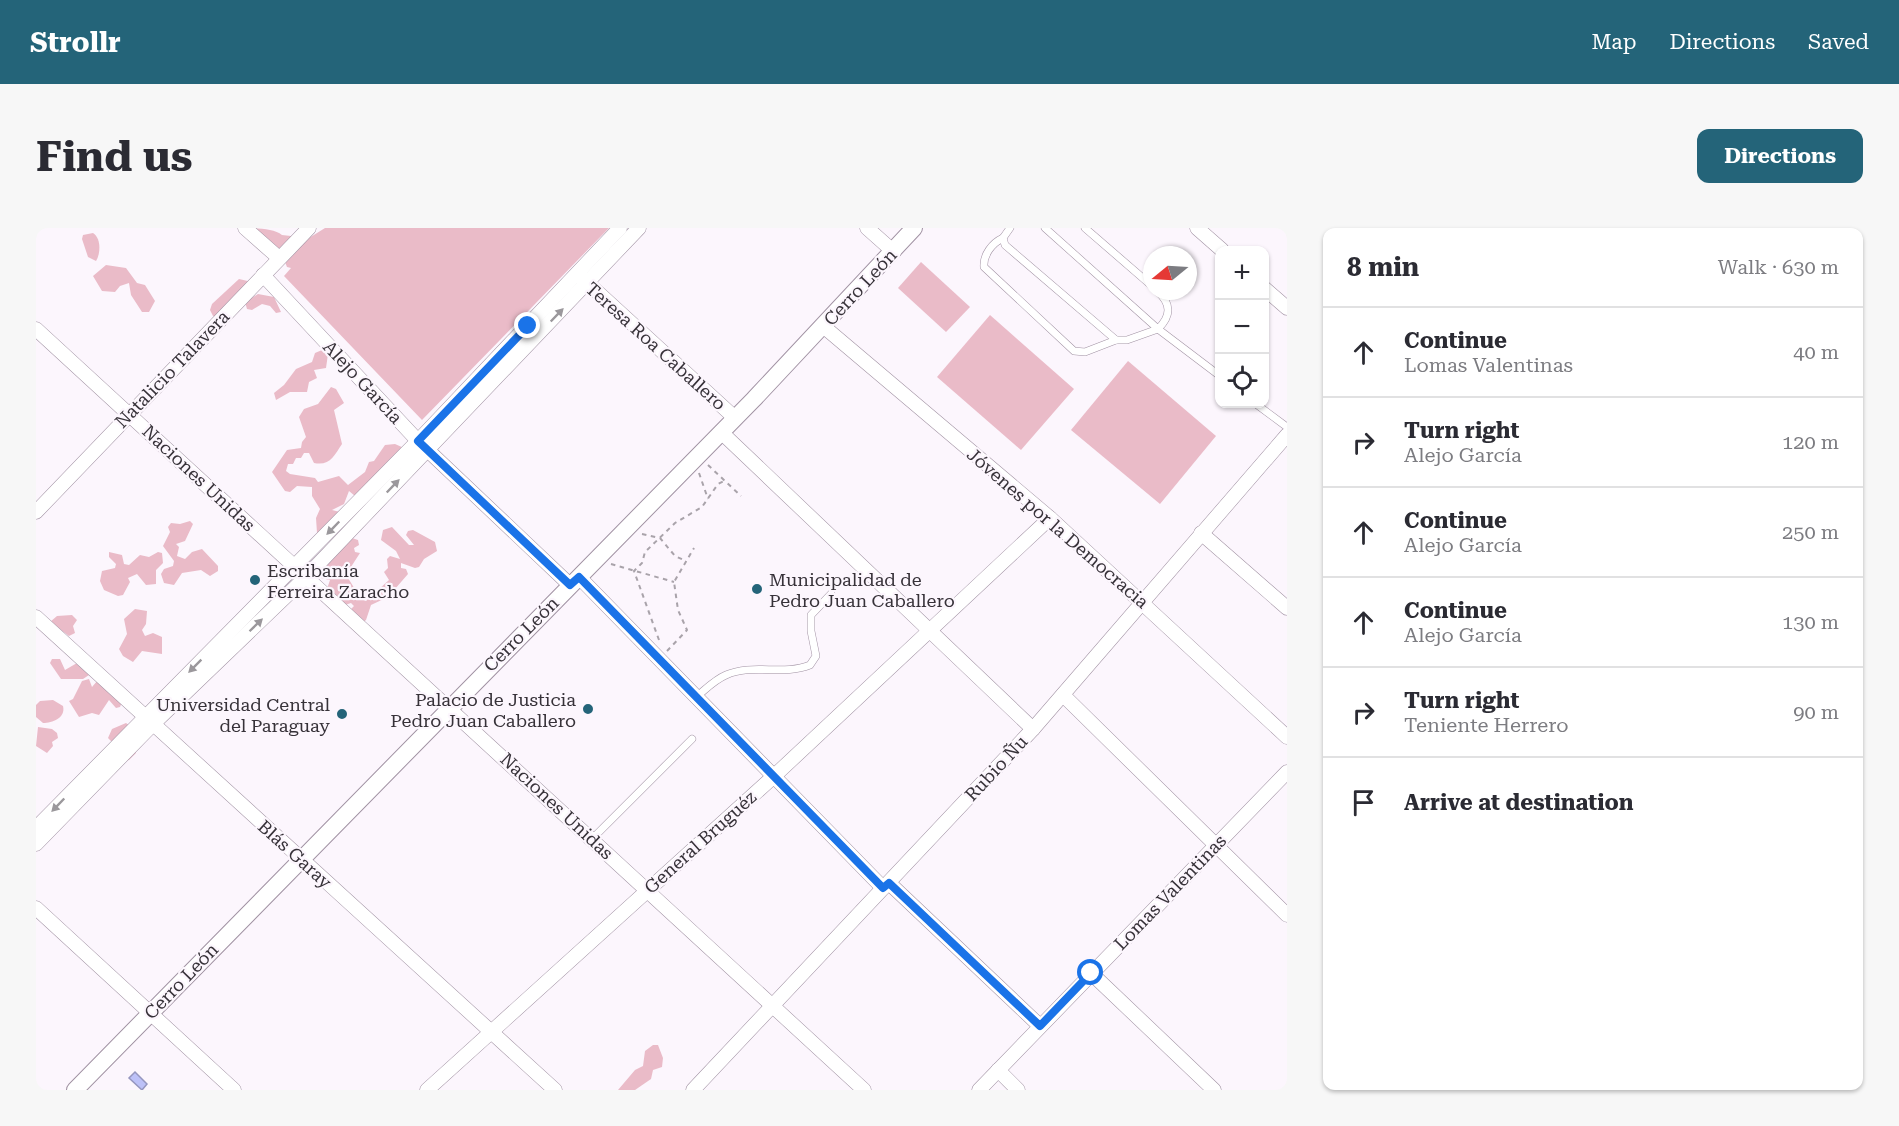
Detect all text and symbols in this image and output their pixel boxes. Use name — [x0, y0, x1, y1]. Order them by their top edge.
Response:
text: Strollr — [30, 26, 121, 59]
text: Map — [1592, 30, 1636, 54]
text: Directions — [1669, 30, 1775, 54]
text: Saved — [1808, 30, 1869, 54]
button: Directions — [1697, 129, 1863, 183]
text: Find us — [36, 132, 193, 181]
street label: Cerro León — [819, 244, 901, 330]
north arrow — [1143, 246, 1197, 300]
map controls — [1215, 246, 1269, 408]
button: + — [1215, 246, 1269, 300]
text: 8 min — [1347, 252, 1419, 282]
text: Walk · 630 m — [1718, 255, 1839, 279]
street label: Teresa Roa Caballero — [582, 278, 730, 414]
button: − — [1215, 300, 1269, 354]
street label: Natalicio Talavera — [111, 306, 234, 432]
one-way arrow — [550, 308, 564, 323]
route end — [514, 312, 540, 338]
text: Continue — [1404, 328, 1507, 353]
street label: Alejo García — [319, 336, 407, 428]
icon: ahead — [1347, 336, 1380, 369]
text: 40 m — [1793, 340, 1839, 364]
text: Lomas Valentinas — [1404, 353, 1573, 377]
button: locate — [1215, 354, 1269, 408]
text: Turn right — [1404, 418, 1519, 443]
street label: Naciones Unidas — [138, 420, 260, 536]
icon: right — [1347, 426, 1380, 459]
text: 120 m — [1782, 430, 1839, 454]
street label: Jóvenes por la Democracia — [963, 443, 1153, 613]
text: Alejo García — [1404, 443, 1522, 467]
one-way arrow — [386, 479, 400, 494]
text: Continue — [1404, 508, 1507, 533]
icon: ahead — [1347, 516, 1380, 549]
one-way arrow — [326, 520, 340, 534]
text: 250 m — [1782, 520, 1839, 544]
text: Alejo García — [1404, 533, 1522, 557]
place label: Escribanía Ferreira Zaracho — [267, 560, 409, 602]
place label: Municipalidad de Pedro Juan Caballero — [769, 569, 955, 611]
marker: Escribanía Ferreira Zaracho — [248, 573, 262, 587]
marker: Municipalidad de Pedro Juan Caballero — [750, 582, 764, 596]
street label: Cerro León — [479, 592, 563, 676]
text: Continue — [1404, 598, 1507, 623]
icon: ahead — [1347, 606, 1380, 639]
text: 130 m — [1782, 610, 1839, 634]
one-way arrow — [249, 619, 263, 633]
text: Alejo García — [1404, 623, 1522, 647]
one-way arrow — [189, 659, 203, 673]
text: Turn right — [1404, 688, 1519, 713]
place label: Palacio de Justicia Pedro Juan Caballero — [390, 689, 576, 731]
place label: Universidad Central del Paraguay — [156, 694, 330, 736]
icon: right — [1347, 696, 1380, 729]
text: 90 m — [1793, 700, 1839, 724]
marker: Palacio de Justicia Pedro Juan Caballero — [581, 702, 595, 716]
marker: Universidad Central del Paraguay — [335, 707, 349, 721]
text: Teniente Herrero — [1404, 713, 1568, 737]
street label: Rubio Ñu — [960, 731, 1032, 805]
street label: Naciones Unidas — [496, 748, 618, 864]
street label: General Bruguéz — [640, 786, 761, 898]
icon: arrive — [1347, 786, 1380, 819]
text: Arrive at destination — [1404, 790, 1633, 815]
one-way arrow — [52, 797, 66, 811]
street label: Blás Garay — [254, 816, 336, 893]
street label: Lomas Valentinas — [1110, 830, 1230, 954]
street label: Cerro León — [140, 939, 223, 1023]
route start — [1077, 959, 1103, 985]

